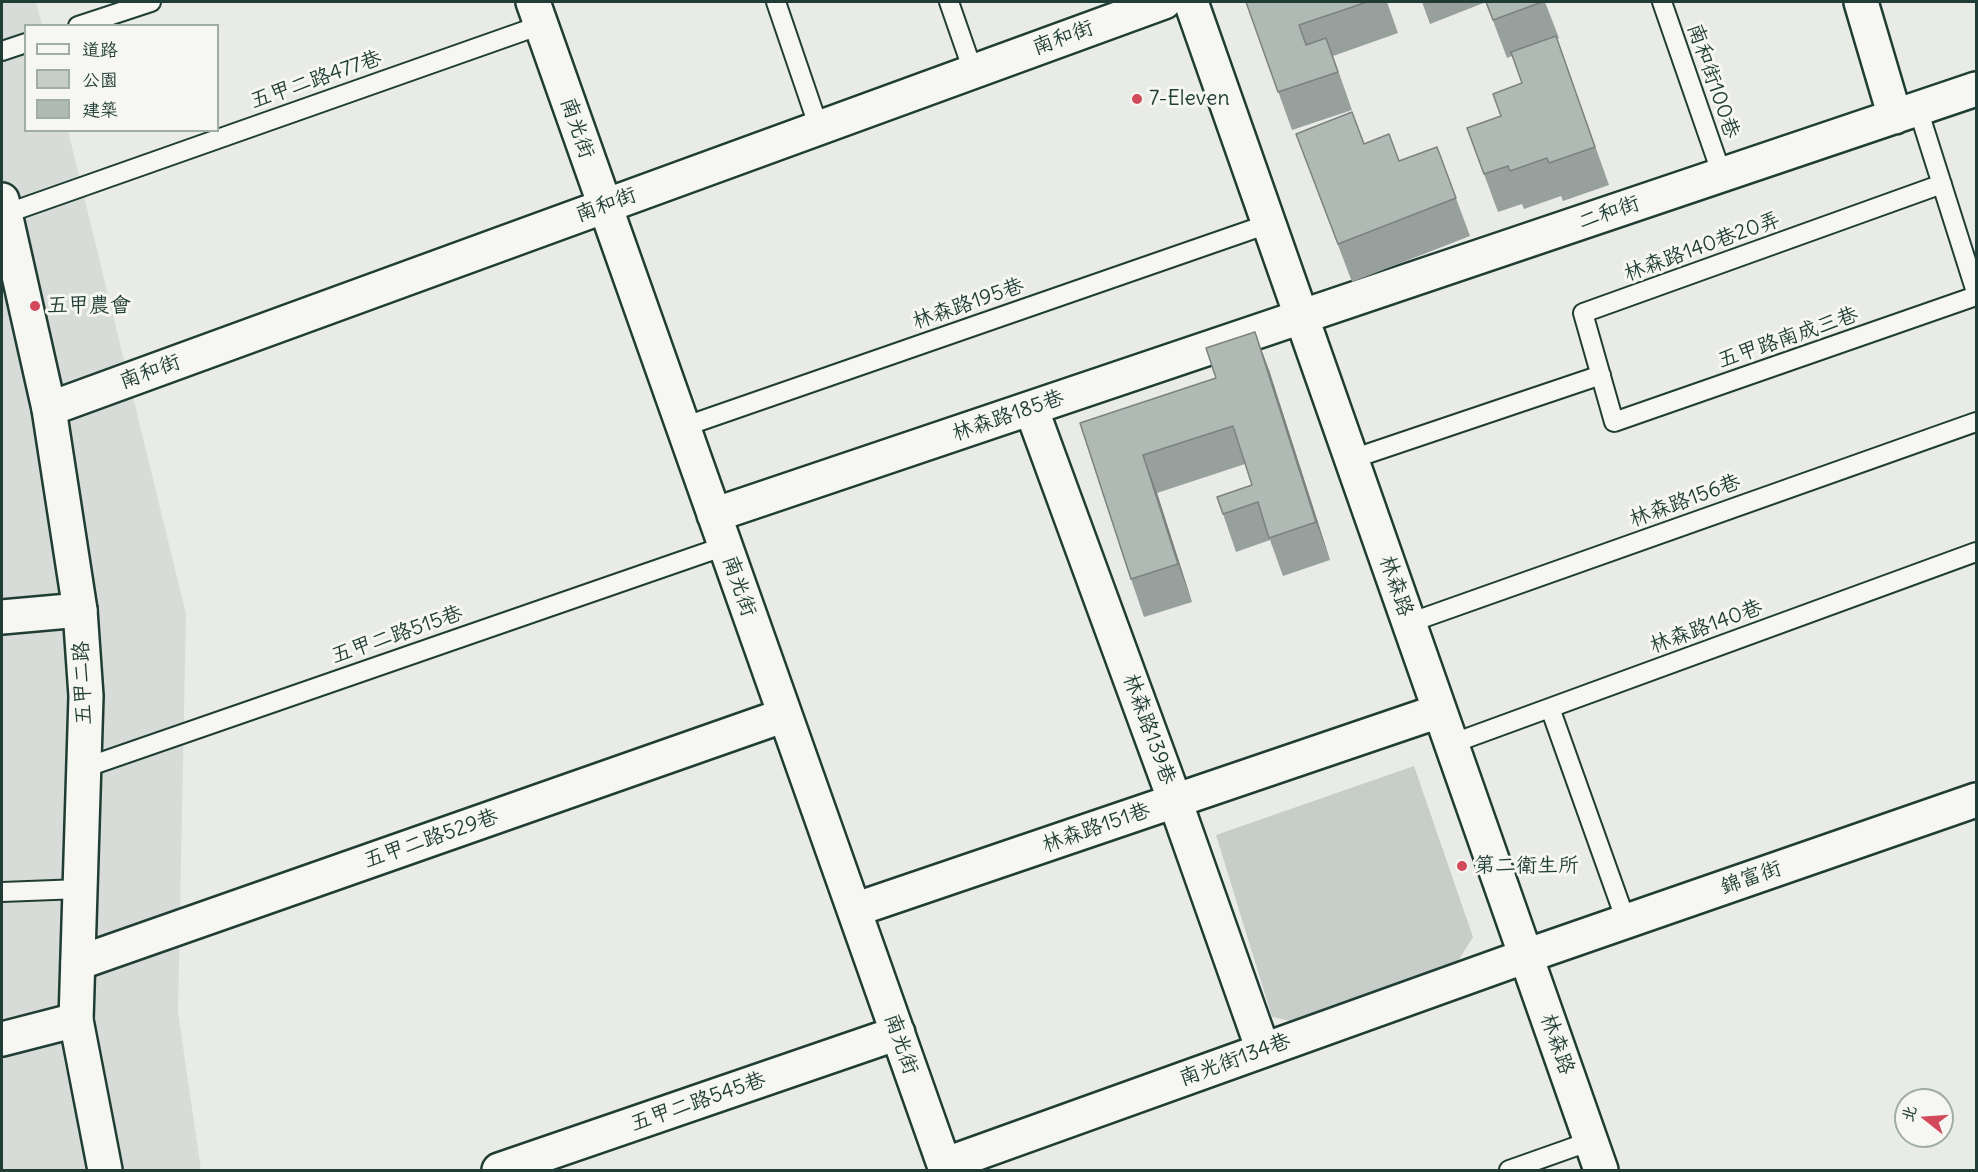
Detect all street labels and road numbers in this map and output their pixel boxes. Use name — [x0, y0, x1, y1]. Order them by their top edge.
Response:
street label: 南和街 — [1029, 15, 1097, 61]
street label: 南和街100巷 — [1682, 20, 1744, 142]
street label: 五甲二路477巷 — [247, 46, 385, 114]
street label: 南光街 — [555, 94, 599, 162]
street label: 南和街 — [572, 182, 640, 228]
street label: 二和街 — [1575, 191, 1643, 235]
street label: 林森路140巷20弄 — [1620, 207, 1784, 287]
street label: 林森路195巷 — [909, 273, 1027, 335]
street label: 五甲路南成三巷 — [1714, 302, 1862, 374]
street label: 南和街 — [116, 349, 184, 395]
street label: 林森路185巷 — [949, 385, 1067, 447]
street label: 林森路156巷 — [1626, 469, 1744, 533]
street label: 南光街 — [717, 552, 761, 620]
street label: 林森路 — [1374, 552, 1418, 620]
street label: 林森路140巷 — [1646, 595, 1766, 659]
street label: 五甲二路515巷 — [328, 601, 466, 669]
street label: 五甲二路 — [69, 641, 97, 725]
street label: 林森路139巷 — [1117, 670, 1181, 788]
street label: 林森路151巷 — [1039, 798, 1153, 858]
street label: 五甲二路529巷 — [360, 804, 502, 874]
street label: 錦富街 — [1717, 856, 1785, 900]
street label: 南光街 — [879, 1010, 923, 1078]
street label: 林森路 — [1535, 1010, 1579, 1078]
street label: 南光街134巷 — [1176, 1028, 1294, 1092]
street label: 五甲二路545巷 — [627, 1067, 769, 1137]

